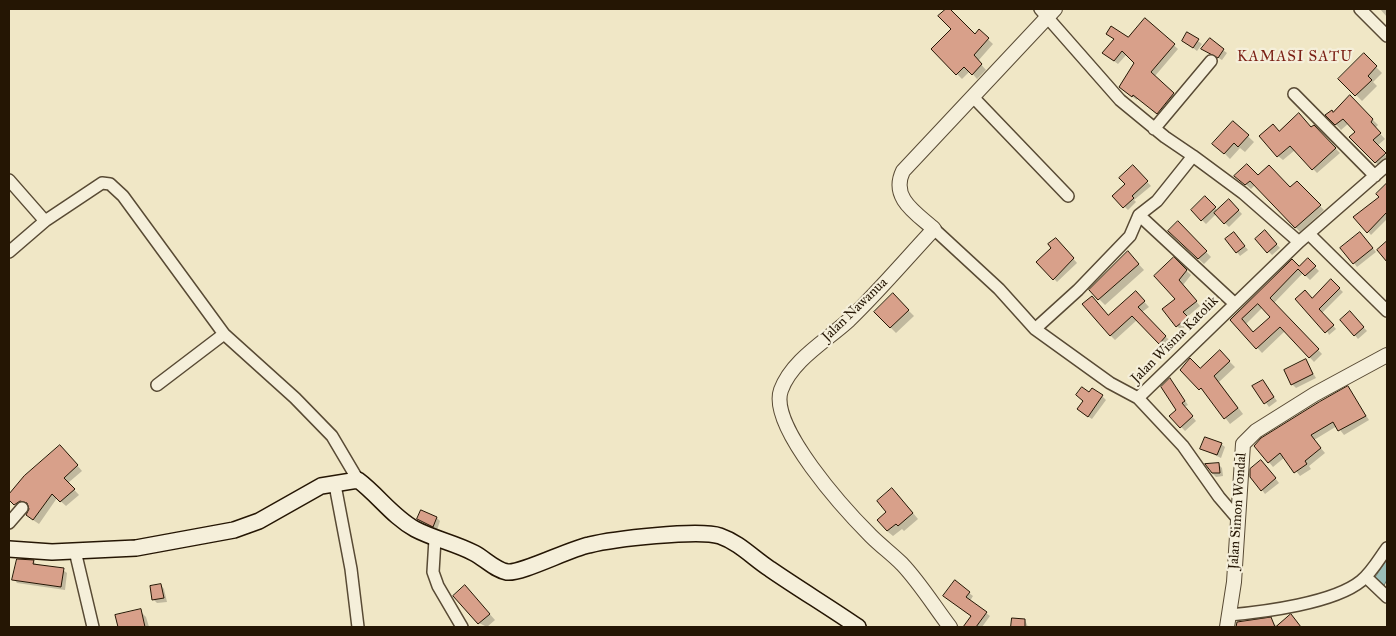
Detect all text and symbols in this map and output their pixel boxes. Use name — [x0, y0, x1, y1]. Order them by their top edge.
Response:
district label: KAMASI SATU — [1236, 48, 1354, 66]
street label: Jalan Nawanua — [819, 274, 891, 346]
street label: Jalan Wisma Katolik — [1128, 293, 1222, 387]
street label: Jalan Simon Wondal — [1226, 452, 1250, 570]

